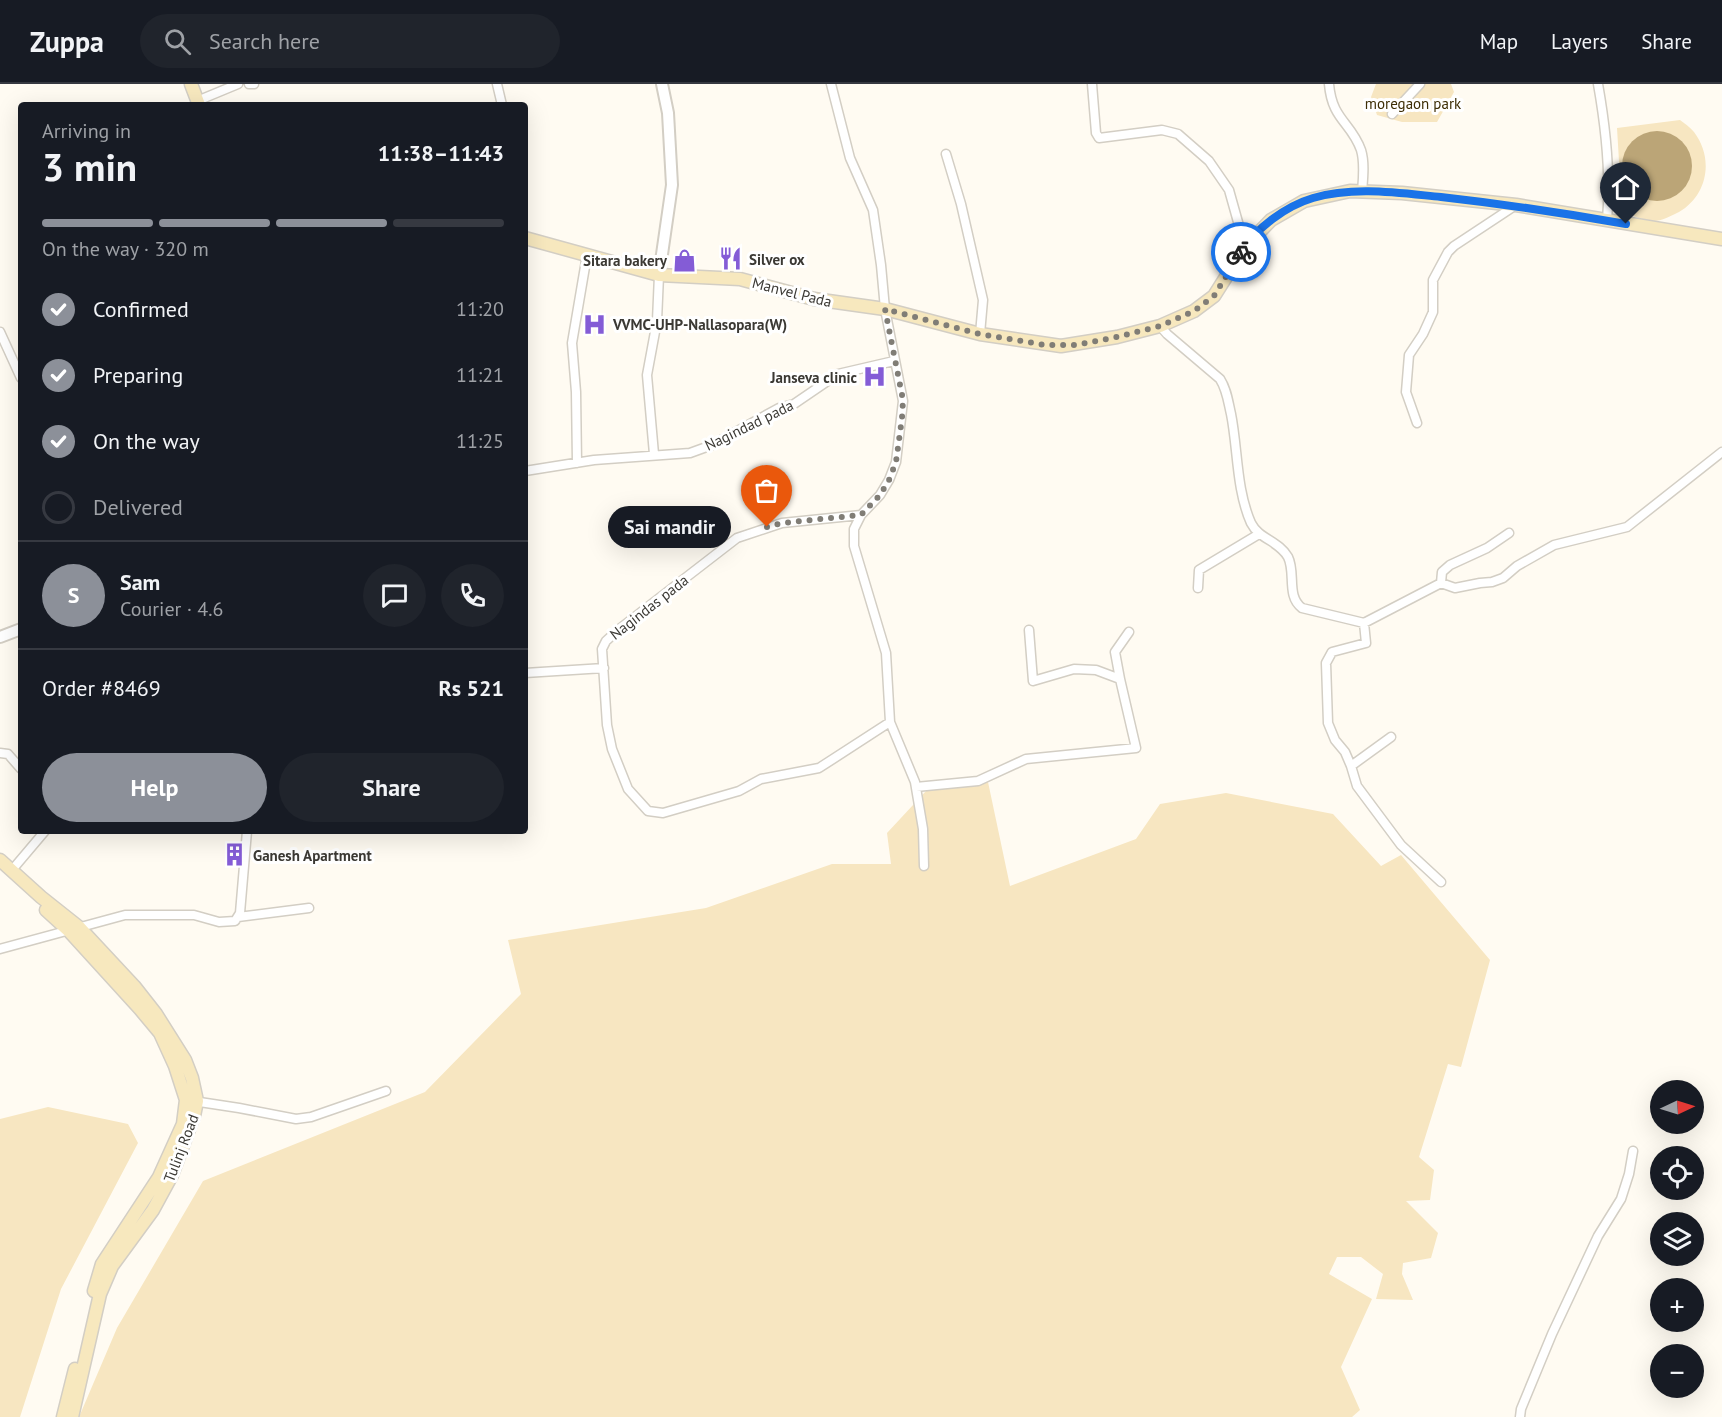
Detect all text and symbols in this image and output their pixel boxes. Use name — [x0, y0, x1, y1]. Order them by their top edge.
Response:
search box — [140, 14, 560, 68]
text: Zuppa — [30, 23, 104, 60]
icon: search — [161, 25, 194, 58]
text: Search here — [209, 27, 320, 55]
text: Map — [1480, 28, 1518, 55]
text: Layers — [1551, 28, 1608, 55]
text: Share — [1641, 28, 1692, 55]
park label: moregaon park — [1365, 94, 1462, 113]
text: Arriving in — [42, 118, 131, 144]
text: 11:38–11:43 — [378, 139, 504, 167]
text: 3 min — [42, 141, 137, 192]
pin — [1600, 162, 1651, 224]
icon: home — [1609, 171, 1642, 204]
courier — [1211, 222, 1271, 282]
text: On the way · 320 m — [42, 236, 209, 262]
icon: bike — [1225, 236, 1258, 269]
restaurant icon: Silver ox — [718, 246, 744, 272]
shop icon: Sitara bakery — [672, 247, 698, 273]
place label: Silver ox — [749, 250, 805, 269]
place label: Sitara bakery — [583, 251, 668, 270]
street label: Manvel Pada — [750, 273, 834, 311]
icon: check — [42, 293, 75, 326]
text: Confirmed — [93, 295, 189, 323]
text: 11:20 — [456, 296, 504, 322]
hospital icon: VVMC-UHP-Nallasopara(W) — [582, 311, 608, 337]
place label: VVMC-UHP-Nallasopara(W) — [612, 315, 787, 334]
icon: check — [42, 359, 75, 392]
text: Preparing — [93, 361, 183, 389]
text: 11:21 — [456, 362, 504, 388]
hospital icon: Janseva clinic — [862, 364, 888, 390]
place label: Janseva clinic — [770, 368, 857, 387]
street label: Nagindad pada — [701, 395, 797, 455]
icon: check — [42, 425, 75, 458]
text: On the way — [93, 427, 200, 455]
text: 11:25 — [456, 428, 504, 454]
pin — [741, 465, 792, 527]
icon: bag — [750, 474, 783, 507]
text: Delivered — [93, 493, 183, 521]
callout: Sai mandir — [608, 506, 731, 548]
text: Sai mandir — [624, 514, 715, 540]
button: chat — [363, 564, 426, 627]
button: phone — [441, 564, 504, 627]
text: Sam — [120, 568, 160, 596]
street label: Nagindas pada — [606, 570, 692, 644]
text: S — [68, 581, 79, 609]
text: Courier · 4.6 — [120, 596, 223, 622]
text: Order #8469 — [42, 674, 161, 702]
text: Rs 521 — [438, 674, 504, 702]
button: Help — [42, 753, 267, 822]
button: Share — [279, 753, 504, 822]
building icon: Ganesh Apartment — [222, 842, 248, 868]
place label: Ganesh Apartment — [253, 846, 373, 865]
north arrow — [1650, 1080, 1704, 1134]
map controls — [1650, 1080, 1704, 1398]
street label: Tulinj Road — [159, 1111, 203, 1185]
button: locate — [1650, 1146, 1704, 1200]
button: layers — [1650, 1212, 1704, 1266]
button: + — [1650, 1278, 1704, 1332]
button: − — [1650, 1344, 1704, 1398]

